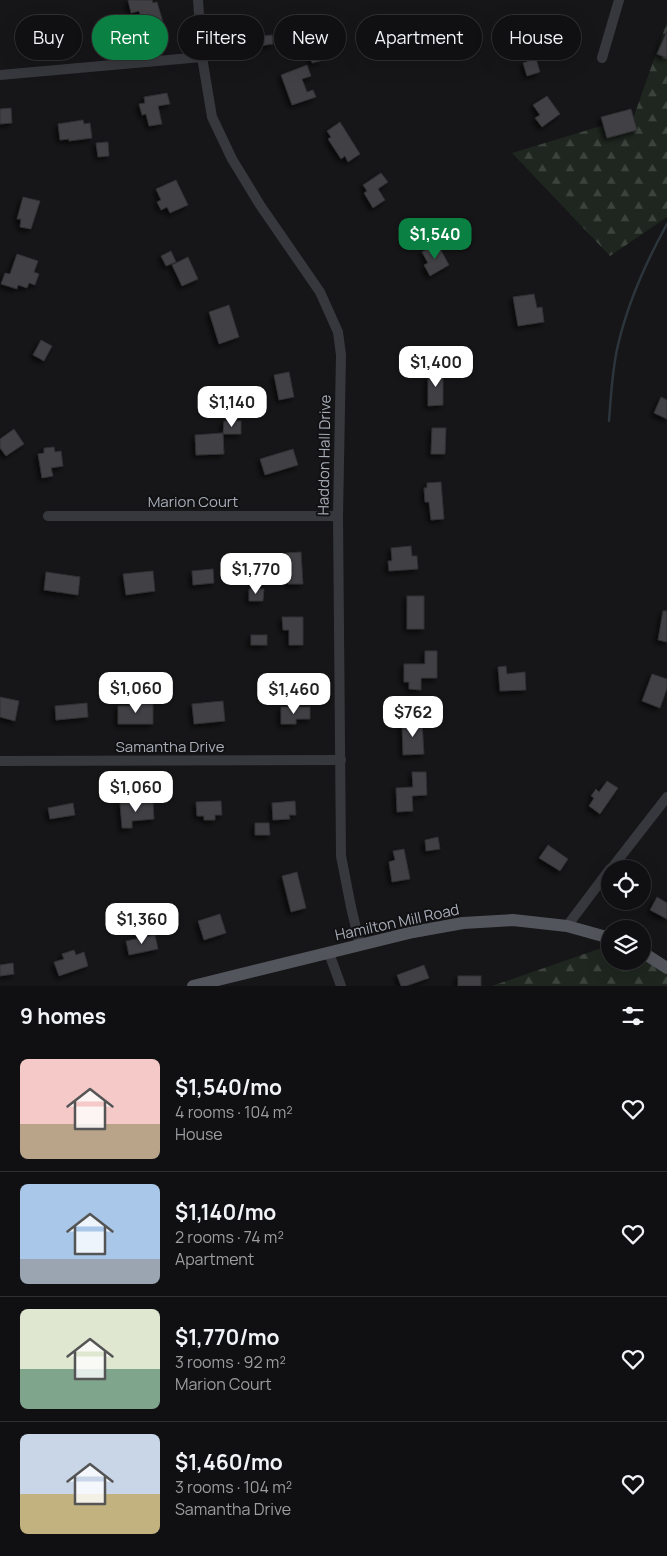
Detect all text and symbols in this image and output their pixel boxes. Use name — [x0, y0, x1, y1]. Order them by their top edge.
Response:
chip: Buy — [15, 15, 82, 60]
chip: Rent — [92, 15, 168, 60]
chip: Filters — [178, 15, 264, 60]
chip: New — [274, 15, 346, 60]
chip: Apartment — [356, 15, 482, 60]
chip: House — [492, 15, 581, 60]
pin: $1,540 — [394, 218, 476, 260]
text: $1,540 — [410, 223, 460, 245]
pin: $1,400 — [395, 346, 477, 388]
text: $1,400 — [410, 351, 462, 373]
pin: $1,140 — [191, 386, 273, 428]
text: $1,140 — [209, 391, 255, 413]
street label: Haddon Hall Drive — [312, 394, 336, 516]
street label: Marion Court — [148, 491, 238, 512]
pin: $1,770 — [215, 552, 297, 595]
text: $1,770 — [232, 558, 280, 580]
pin: $1,060 — [95, 672, 177, 714]
pin: $1,460 — [253, 672, 335, 715]
text: $1,060 — [110, 677, 162, 699]
text: $1,460 — [268, 678, 320, 700]
pin: $762 — [383, 696, 443, 738]
text: $762 — [394, 701, 432, 723]
street label: Samantha Drive — [116, 736, 225, 757]
pin: $1,060 — [95, 770, 177, 813]
text: $1,060 — [110, 776, 162, 798]
map controls — [601, 860, 651, 970]
button: locate — [601, 860, 651, 910]
street label: Hamilton Mill Road — [333, 899, 461, 945]
pin: $1,360 — [101, 902, 183, 945]
text: $1,360 — [116, 908, 168, 930]
button: layers — [601, 920, 651, 970]
text: 9 homes — [20, 1002, 106, 1030]
icon: filters — [619, 1002, 647, 1030]
text: $1,540/mo — [175, 1073, 282, 1101]
icon: home — [60, 1079, 120, 1139]
icon: heart — [619, 1095, 647, 1123]
text: 4 rooms · 104 m² — [175, 1101, 293, 1123]
text: House — [175, 1123, 223, 1145]
text: $1,140/mo — [175, 1198, 276, 1226]
icon: home — [60, 1204, 120, 1264]
icon: heart — [619, 1220, 647, 1248]
text: 2 rooms · 74 m² — [175, 1226, 284, 1248]
text: Apartment — [175, 1248, 254, 1270]
text: $1,770/mo — [175, 1323, 279, 1351]
icon: home — [60, 1329, 120, 1389]
icon: heart — [619, 1345, 647, 1373]
text: 3 rooms · 92 m² — [175, 1351, 286, 1373]
text: Marion Court — [175, 1373, 272, 1395]
text: $1,460/mo — [175, 1448, 283, 1476]
icon: home — [60, 1454, 120, 1514]
icon: heart — [619, 1470, 647, 1498]
text: 3 rooms · 104 m² — [175, 1476, 292, 1498]
text: Samantha Drive — [175, 1498, 291, 1520]

